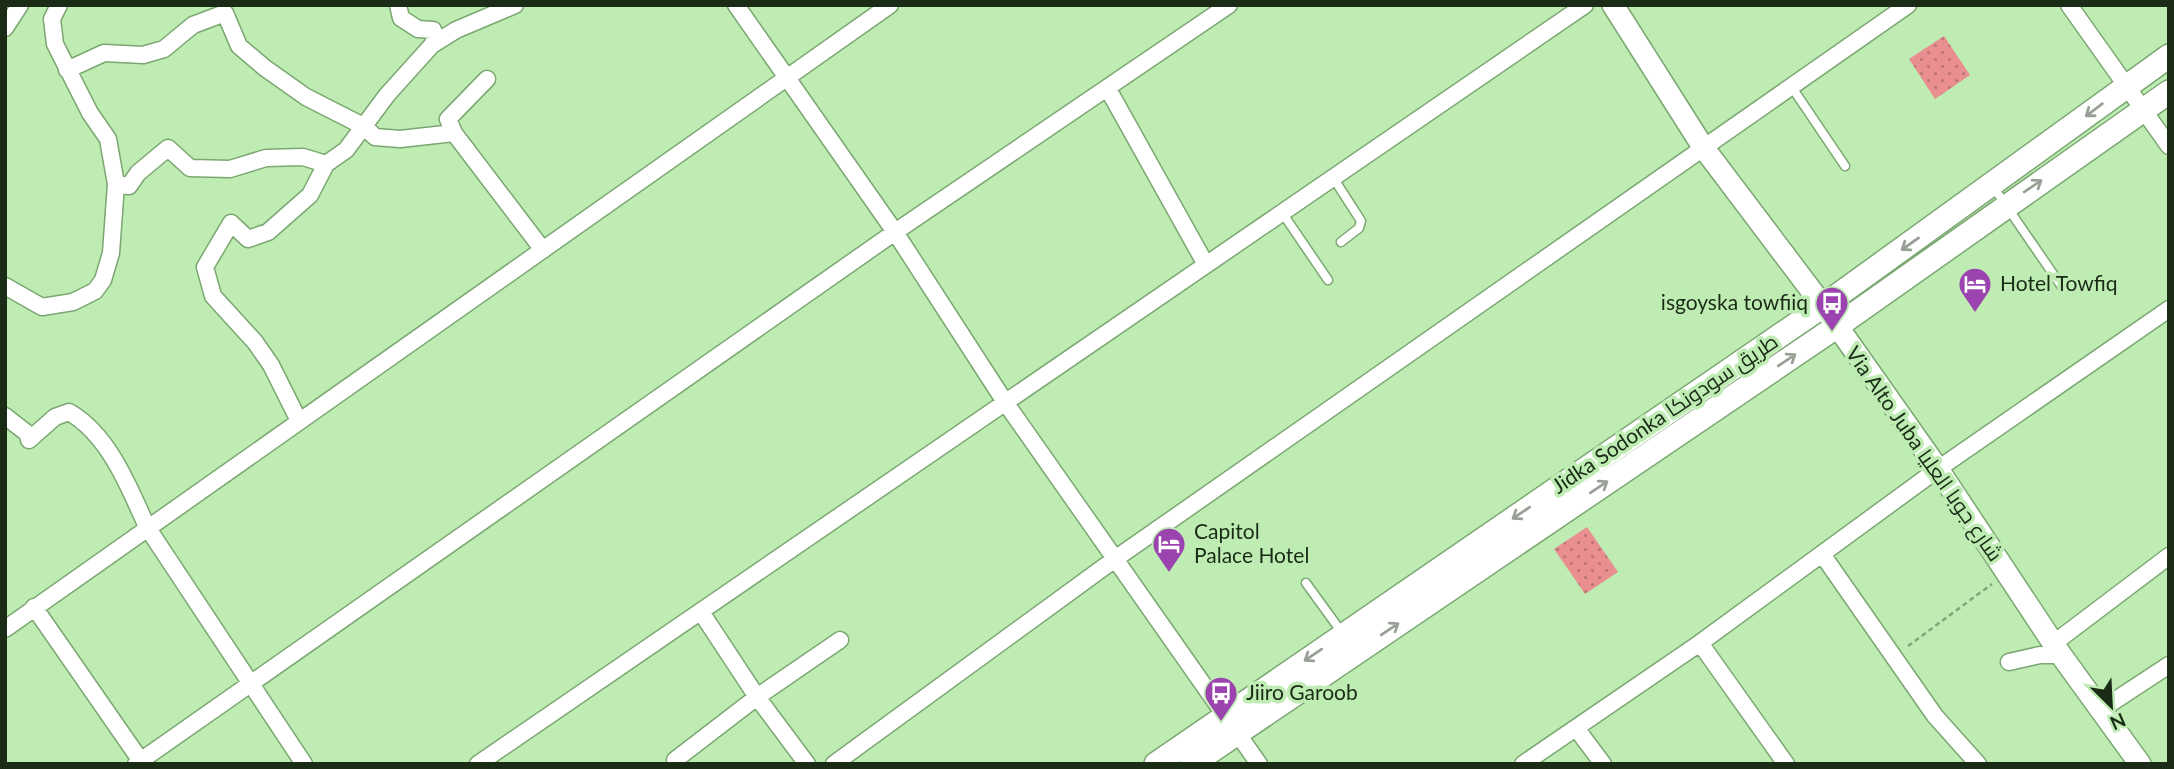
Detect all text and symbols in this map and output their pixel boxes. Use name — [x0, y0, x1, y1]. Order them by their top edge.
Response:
one-way arrow — [2085, 103, 2103, 118]
one-way arrow — [2023, 179, 2042, 193]
one-way arrow — [1901, 237, 1920, 251]
hotel icon: Hotel Towfiq — [1956, 265, 1994, 314]
place label: Hotel Towfiq — [2000, 270, 2118, 295]
bus stop icon: isgoyska towfiiq — [1813, 284, 1851, 333]
place label: isgoyska towfiiq — [1661, 289, 1808, 314]
street label: Jidka Sodonka طريق سودونكا — [1546, 328, 1783, 499]
street label: Via Alto Juba شارع جوبا العليا — [1839, 341, 2009, 567]
one-way arrow — [1777, 353, 1797, 367]
one-way arrow — [1589, 480, 1608, 494]
one-way arrow — [1512, 506, 1531, 520]
place label: Capitol Palace Hotel — [1194, 518, 1309, 567]
hotel icon: Capitol Palace Hotel — [1150, 525, 1188, 574]
one-way arrow — [1380, 621, 1399, 636]
one-way arrow — [1304, 648, 1323, 662]
north arrow — [2076, 671, 2146, 741]
bus stop icon: Jiiro Garoob — [1202, 674, 1240, 723]
place label: Jiiro Garoob — [1246, 679, 1358, 704]
text: N — [2107, 709, 2129, 735]

